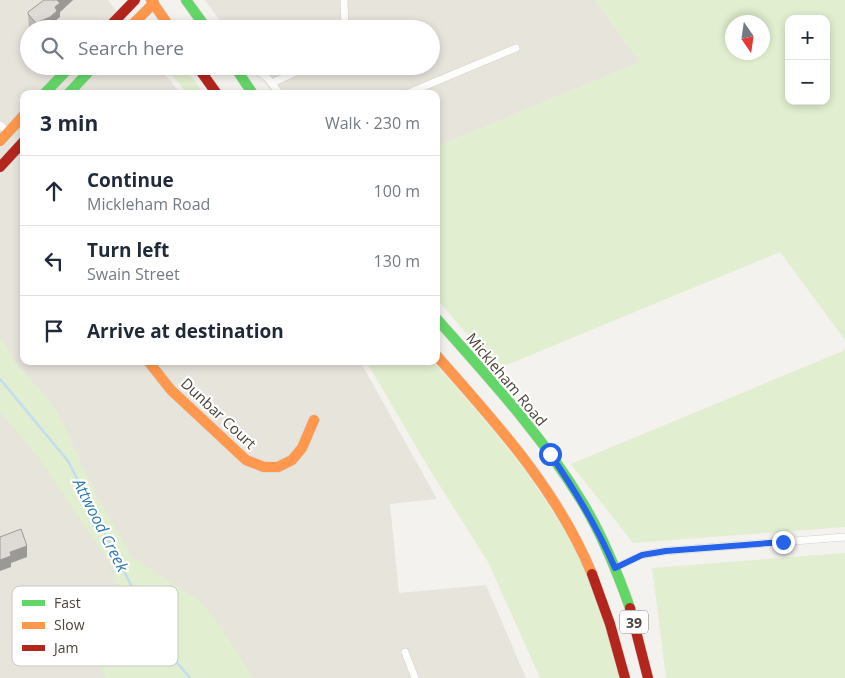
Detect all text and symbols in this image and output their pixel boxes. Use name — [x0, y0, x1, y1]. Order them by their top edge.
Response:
north arrow — [725, 15, 770, 60]
map controls — [785, 15, 830, 105]
button: + — [785, 15, 830, 60]
search box — [20, 20, 440, 75]
icon: search — [38, 34, 66, 62]
text: Search here — [78, 35, 184, 61]
button: − — [785, 60, 830, 105]
text: 3 min — [40, 109, 98, 137]
text: Walk · 230 m — [325, 112, 420, 134]
text: Continue — [87, 167, 174, 193]
icon: ahead — [40, 177, 68, 205]
text: 100 m — [374, 180, 420, 202]
text: Mickleham Road — [87, 193, 210, 215]
text: Turn left — [87, 237, 169, 263]
icon: left — [40, 247, 68, 275]
text: 130 m — [374, 250, 420, 272]
text: Swain Street — [87, 263, 180, 285]
icon: arrive — [40, 317, 68, 345]
text: Arrive at destination — [87, 318, 284, 344]
street label: Mickleham Road — [462, 328, 552, 430]
street label: Dunbar Court — [177, 373, 261, 453]
route start — [539, 443, 562, 466]
water label: Attwood Creek — [68, 474, 134, 576]
route end — [772, 531, 795, 554]
legend — [12, 586, 178, 666]
text: Fast — [54, 593, 81, 612]
road number: 39 — [620, 610, 648, 634]
text: Slow — [54, 615, 85, 634]
text: Jam — [52, 638, 79, 657]

